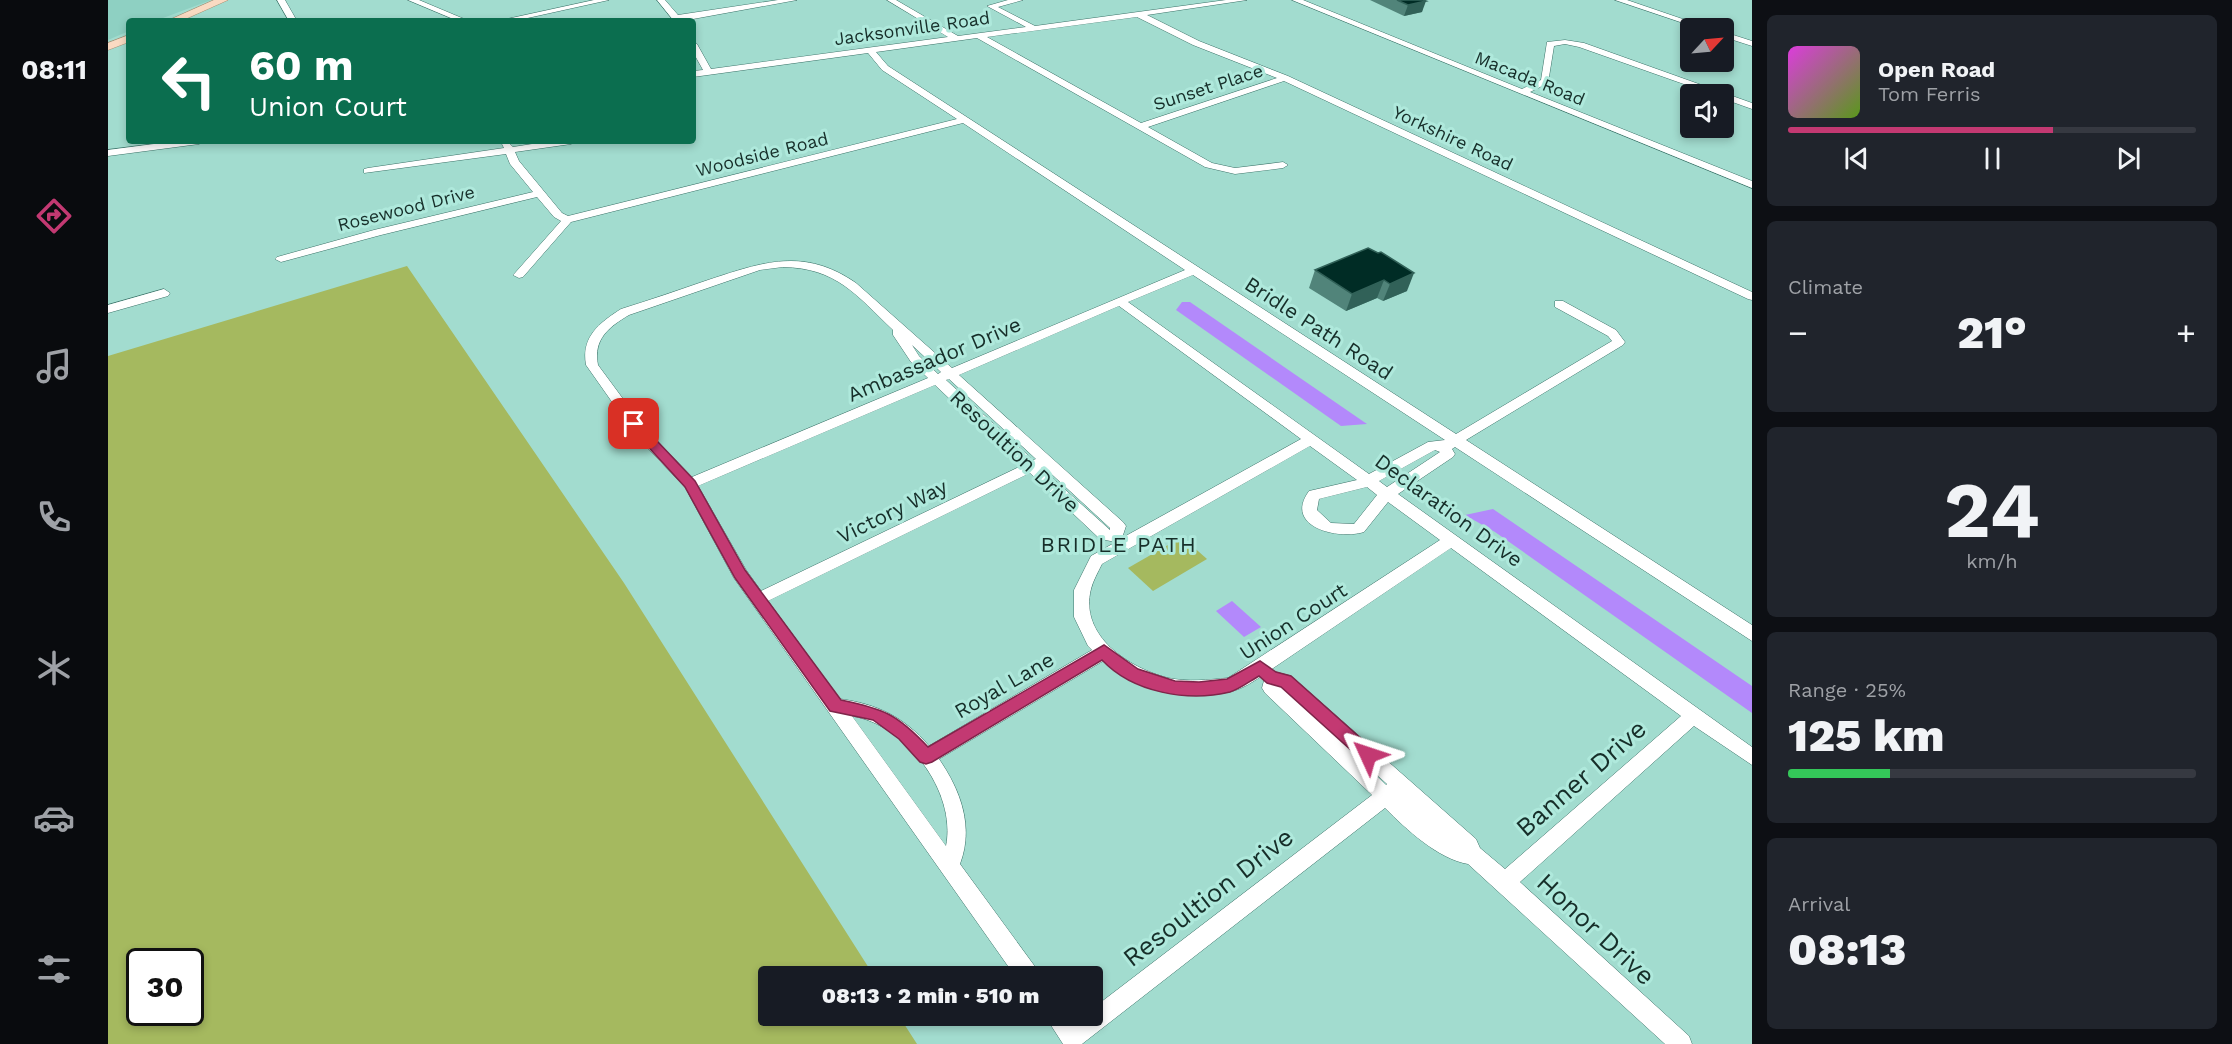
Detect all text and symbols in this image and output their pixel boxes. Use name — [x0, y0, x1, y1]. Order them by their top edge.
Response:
street label: Jacksonville Road — [833, 7, 991, 49]
north arrow — [1680, 18, 1734, 72]
map controls — [1680, 18, 1734, 138]
text: 60 m — [249, 41, 353, 90]
icon: left — [150, 42, 228, 120]
street label: Macada Road — [1472, 46, 1588, 110]
text: 08:11 — [21, 54, 87, 86]
text: Open Road — [1878, 57, 1995, 82]
street label: Sunset Place — [1150, 59, 1266, 115]
text: Tom Ferris — [1878, 82, 1981, 106]
button: sound — [1680, 84, 1734, 138]
text: Union Court — [249, 91, 407, 123]
street label: Yorkshire Road — [1390, 101, 1516, 175]
street label: Woodside Road — [694, 127, 830, 181]
icon: previous — [1840, 142, 1873, 175]
icon: pause — [1976, 142, 2009, 175]
icon: next — [2112, 142, 2145, 175]
street label: Rosewood Drive — [335, 181, 477, 235]
icon: directions — [33, 195, 75, 237]
street label: Bridle Path Road — [1240, 271, 1398, 385]
text: Climate — [1788, 275, 1863, 299]
text: 21° — [1957, 306, 2027, 359]
street label: Ambassador Drive — [843, 311, 1025, 407]
text: − — [1788, 313, 1808, 352]
text: + — [2176, 313, 2196, 352]
icon: music — [33, 345, 75, 387]
street label: Resoultion Drive — [945, 385, 1085, 517]
pin — [608, 398, 659, 449]
icon: arrive — [617, 407, 650, 440]
street label: Declaration Drive — [1370, 448, 1528, 572]
text: 24 — [1944, 464, 2040, 556]
street label: Victory Way — [833, 474, 951, 548]
icon: phone — [33, 496, 75, 538]
district label: BRIDLE PATH — [1041, 532, 1197, 557]
text: km/h — [1966, 549, 2018, 573]
street label: Union Court — [1235, 577, 1351, 665]
street label: Royal Lane — [950, 646, 1058, 724]
icon: climate — [33, 647, 75, 689]
text: Range · 25% — [1788, 678, 1906, 702]
text: 125 km — [1788, 709, 1944, 762]
street label: Banner Drive — [1510, 713, 1652, 843]
position arrow — [1336, 723, 1400, 787]
icon: car — [33, 797, 75, 839]
street label: Resoultion Drive — [1117, 821, 1299, 973]
street label: Honor Drive — [1531, 867, 1661, 991]
text: Arrival — [1788, 892, 1850, 916]
text: 08:13 — [1788, 923, 1906, 976]
icon: filters — [33, 948, 75, 990]
speed limit sign: 30 — [126, 948, 204, 1026]
text: 08:13 · 2 min · 510 m — [822, 983, 1039, 1008]

